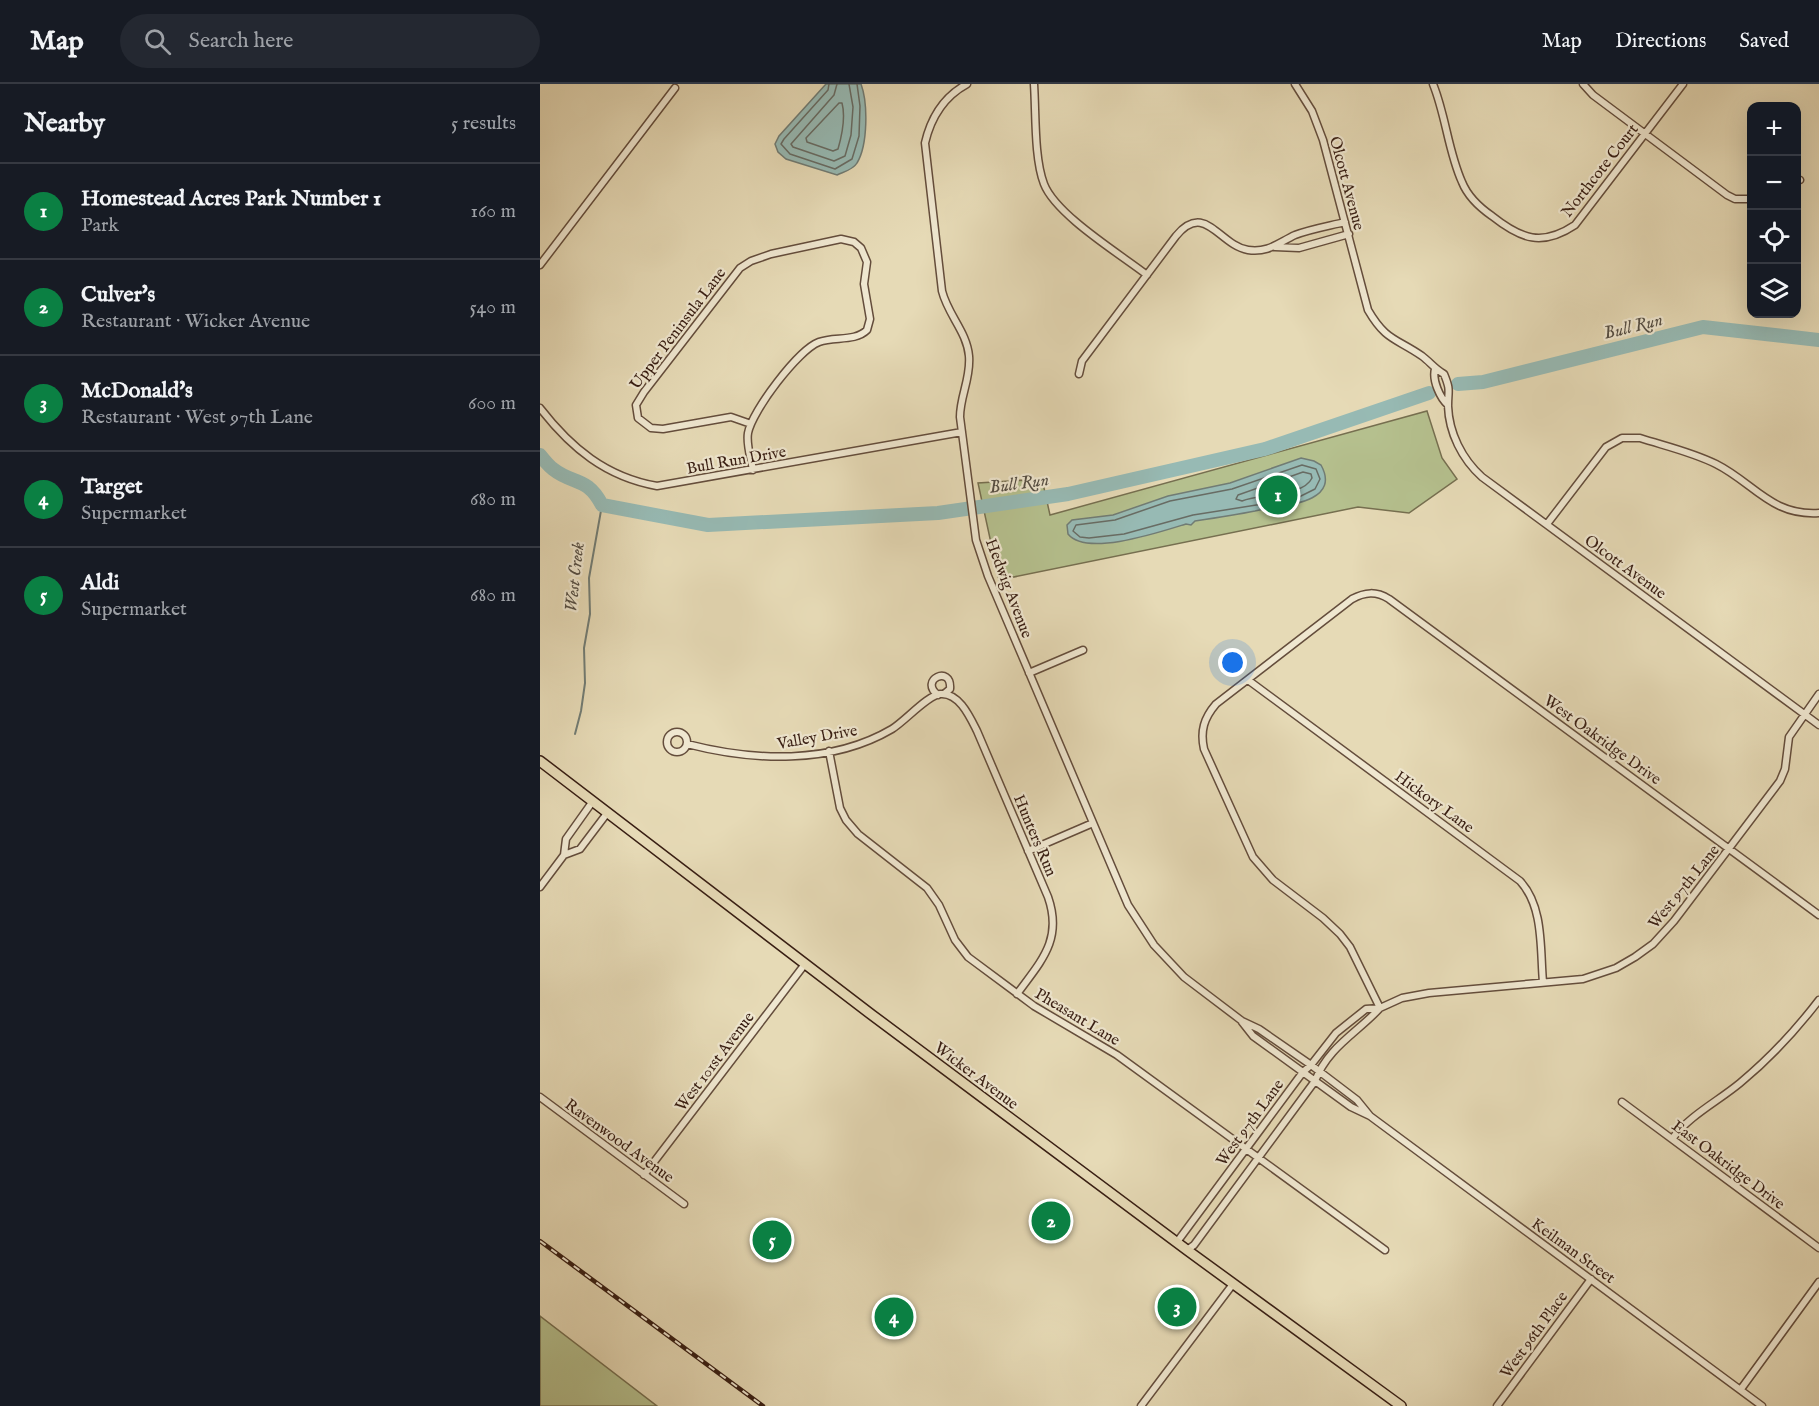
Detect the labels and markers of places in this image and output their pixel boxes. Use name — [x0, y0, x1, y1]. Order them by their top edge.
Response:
pin: 1 — [1258, 472, 1298, 518]
pin: 2 — [1032, 1198, 1070, 1244]
pin: 5 — [752, 1218, 792, 1262]
pin: 3 — [1158, 1284, 1196, 1330]
pin: 4 — [874, 1294, 914, 1340]

